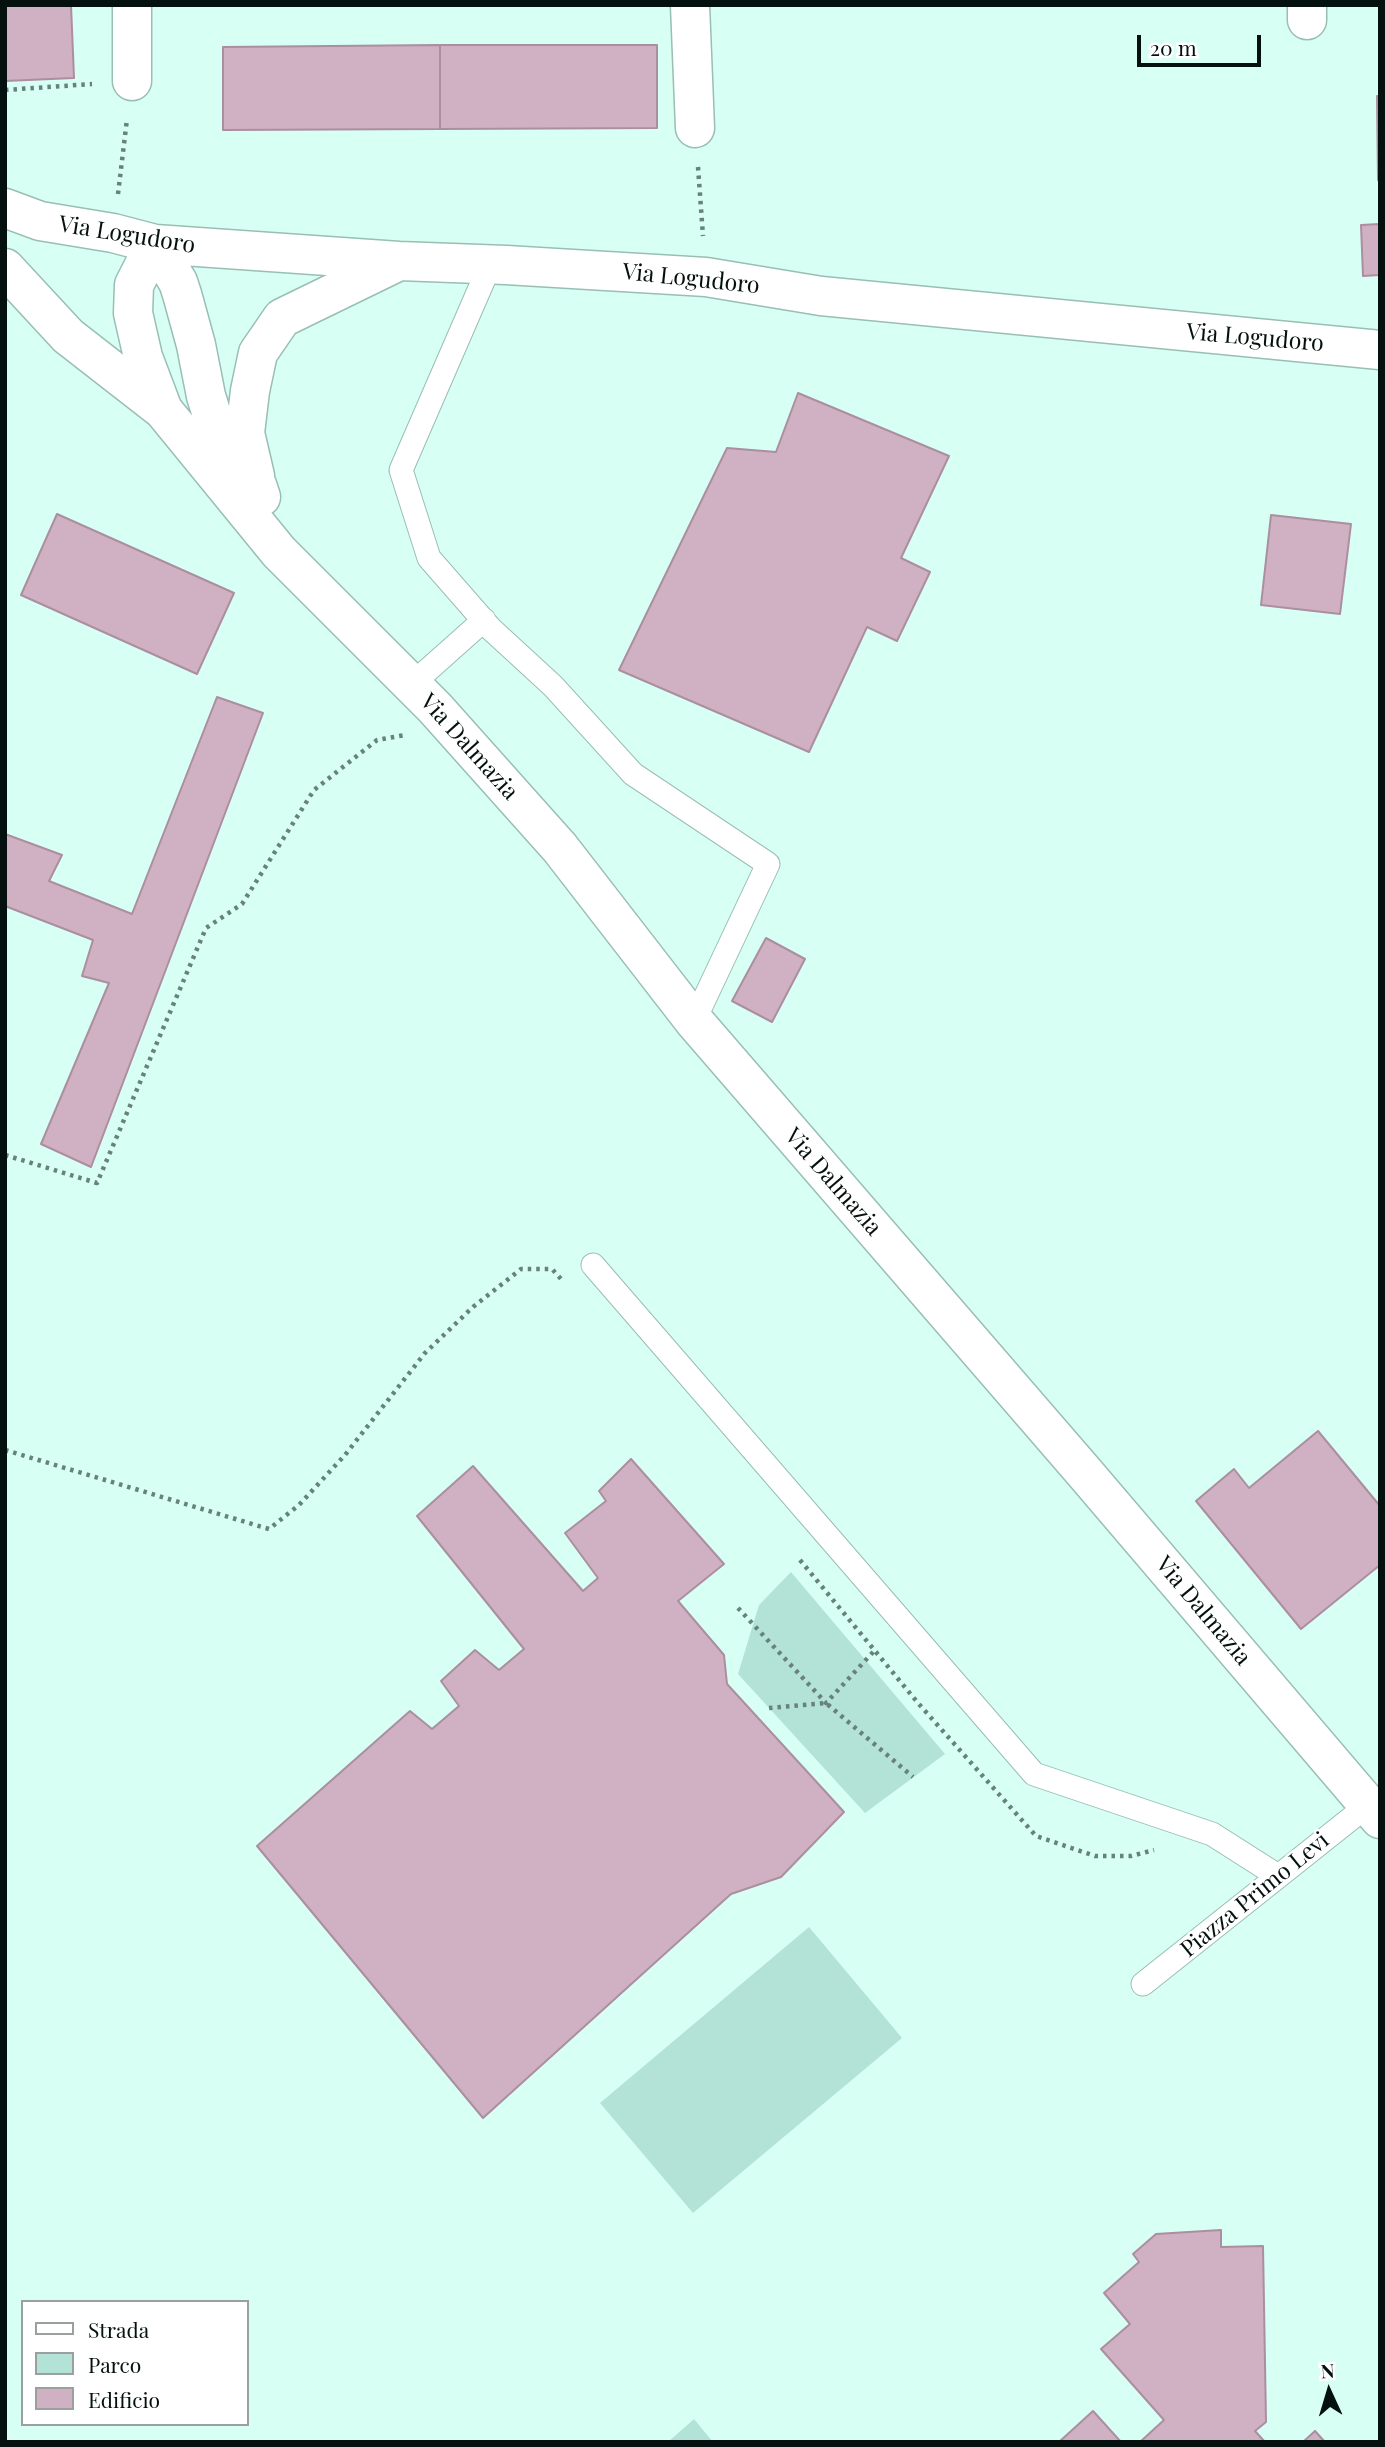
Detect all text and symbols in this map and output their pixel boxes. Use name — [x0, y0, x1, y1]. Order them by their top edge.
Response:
scale bar — [1140, 21, 1264, 65]
text: 20 m — [1150, 33, 1197, 61]
street label: Via Logudoro — [57, 211, 197, 259]
street label: Via Logudoro — [621, 258, 761, 300]
street label: Via Logudoro — [1185, 318, 1325, 358]
street label: Via Dalmazia — [414, 688, 524, 806]
street label: Via Dalmazia — [779, 1123, 887, 1241]
street label: Via Dalmazia — [1150, 1551, 1256, 1671]
street label: Piazza Primo Levi — [1175, 1827, 1335, 1963]
legend — [21, 2300, 248, 2426]
text: Strada — [88, 2315, 149, 2343]
text: Parco — [88, 2350, 141, 2378]
north arrow — [1294, 2356, 1364, 2426]
text: N — [1320, 2357, 1335, 2383]
text: Edificio — [88, 2385, 160, 2413]

